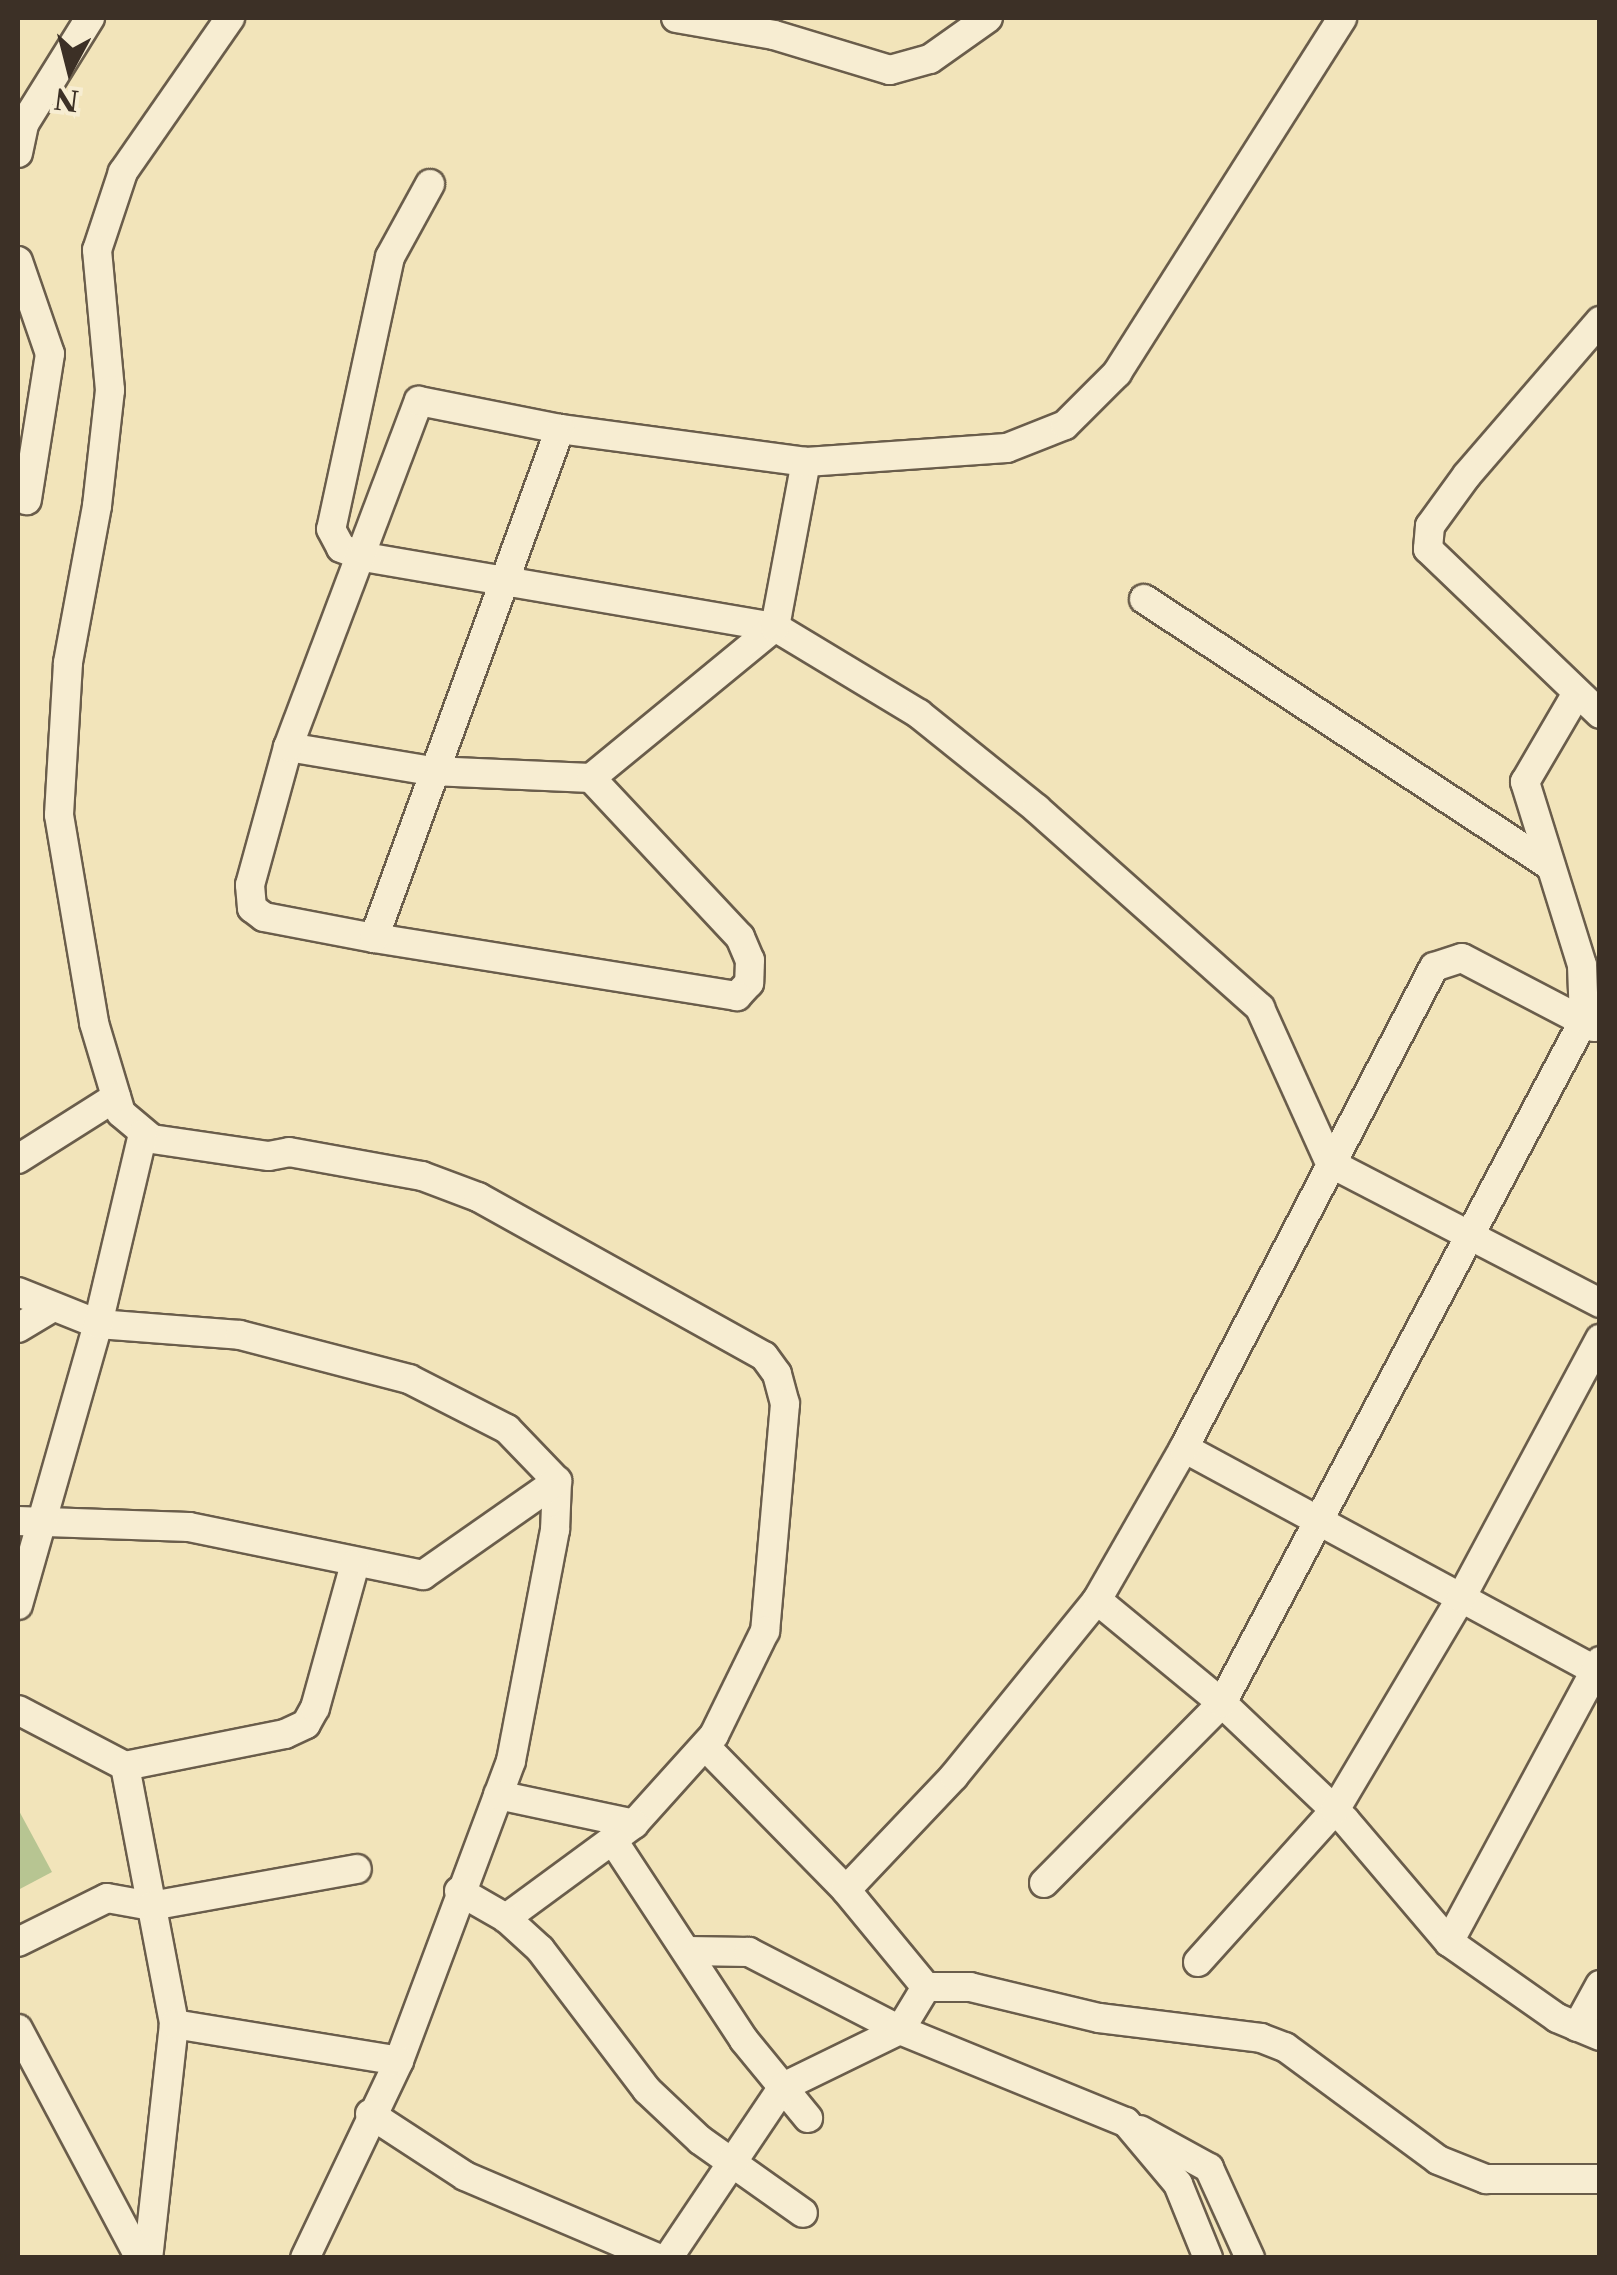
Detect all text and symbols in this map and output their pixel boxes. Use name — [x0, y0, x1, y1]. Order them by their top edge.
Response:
north arrow — [20, 20, 120, 120]
text: N — [52, 81, 80, 118]

